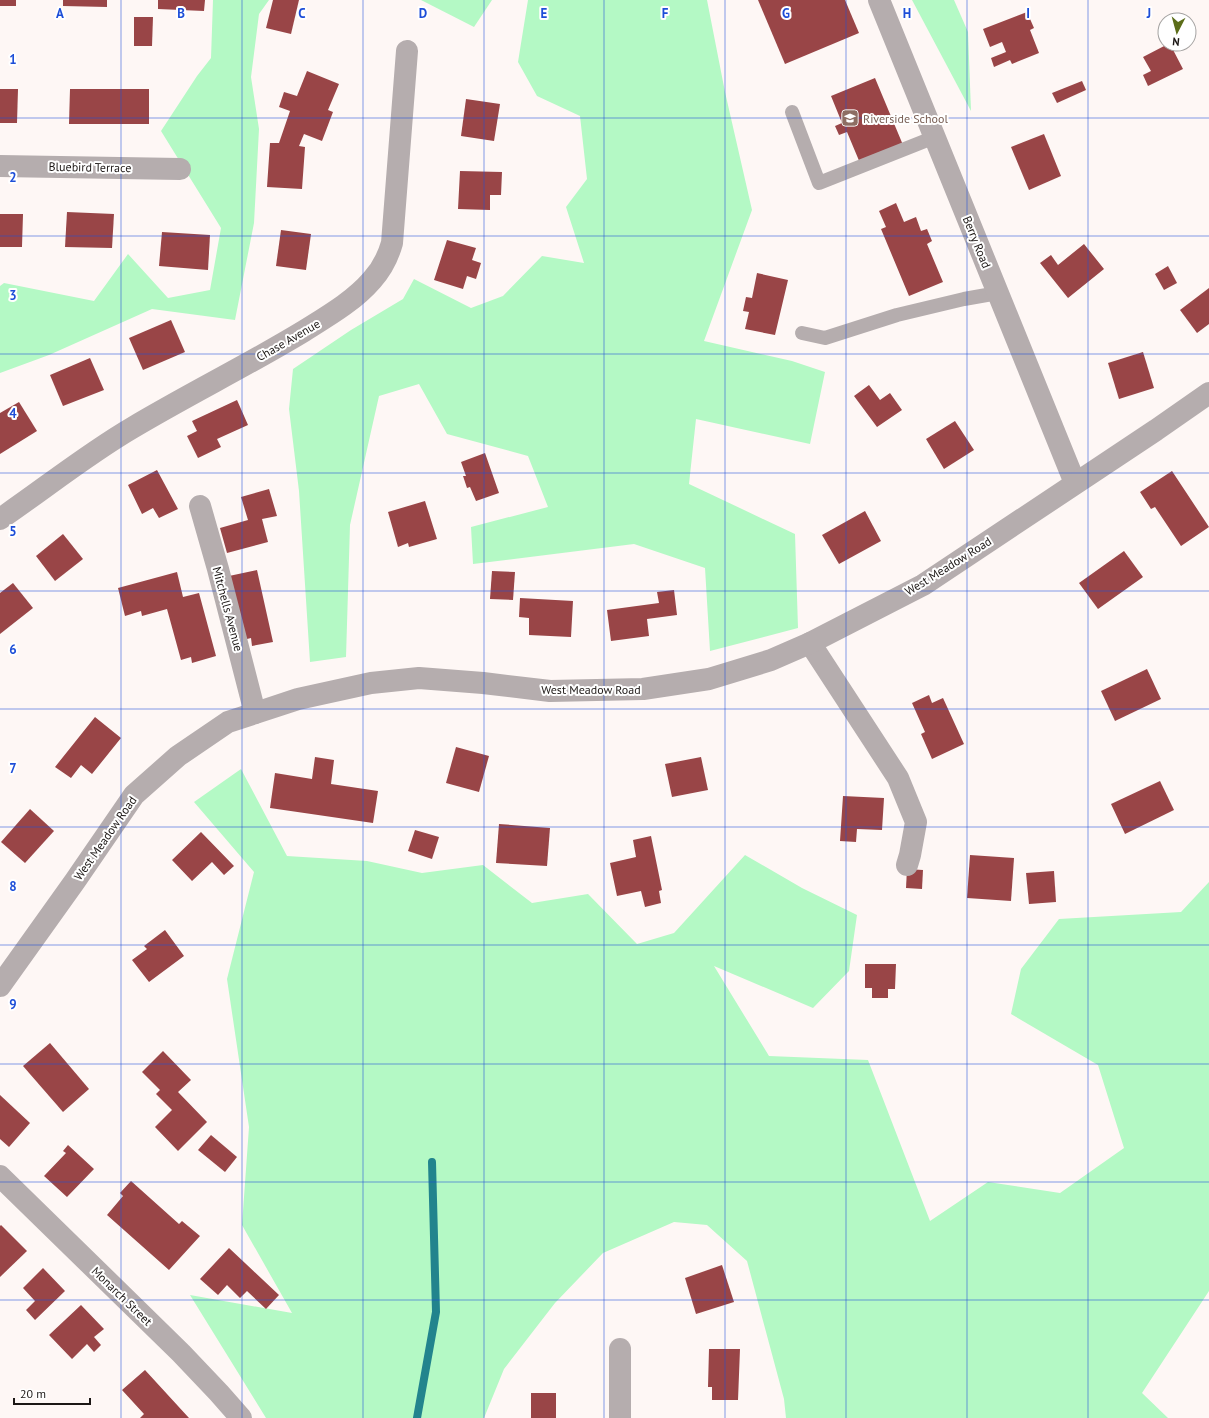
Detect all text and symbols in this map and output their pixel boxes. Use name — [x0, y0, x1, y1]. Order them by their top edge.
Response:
text: A — [56, 5, 64, 22]
text: B — [177, 5, 185, 22]
text: C — [298, 5, 306, 22]
text: D — [419, 5, 427, 22]
text: E — [541, 5, 548, 22]
text: F — [662, 5, 669, 22]
text: G — [782, 5, 790, 22]
text: H — [903, 5, 911, 22]
text: I — [1026, 5, 1030, 22]
text: J — [1146, 5, 1151, 22]
north arrow — [1157, 12, 1197, 52]
text: N — [1172, 35, 1180, 49]
text: 1 — [9, 51, 17, 68]
school or university icon: Riverside School — [840, 108, 860, 128]
place label: Riverside School — [863, 111, 948, 126]
street label: Bluebird Terrace — [49, 159, 131, 175]
text: 2 — [9, 169, 17, 186]
street label: Berry Road — [960, 214, 994, 270]
text: 3 — [9, 287, 17, 304]
street label: Chase Avenue — [254, 316, 322, 364]
text: 4 — [9, 405, 17, 422]
text: 5 — [9, 523, 17, 540]
street label: West Meadow Road — [902, 533, 994, 599]
street label: Mitchells Avenue — [209, 565, 247, 653]
text: 6 — [9, 641, 17, 658]
street label: West Meadow Road — [541, 682, 641, 697]
text: 7 — [9, 760, 17, 777]
street label: West Meadow Road — [70, 793, 140, 883]
text: 8 — [9, 878, 17, 895]
text: 9 — [9, 996, 17, 1013]
street label: Monarch Street — [89, 1263, 155, 1329]
scale bar — [14, 1380, 90, 1406]
text: 20 m — [20, 1386, 46, 1401]

